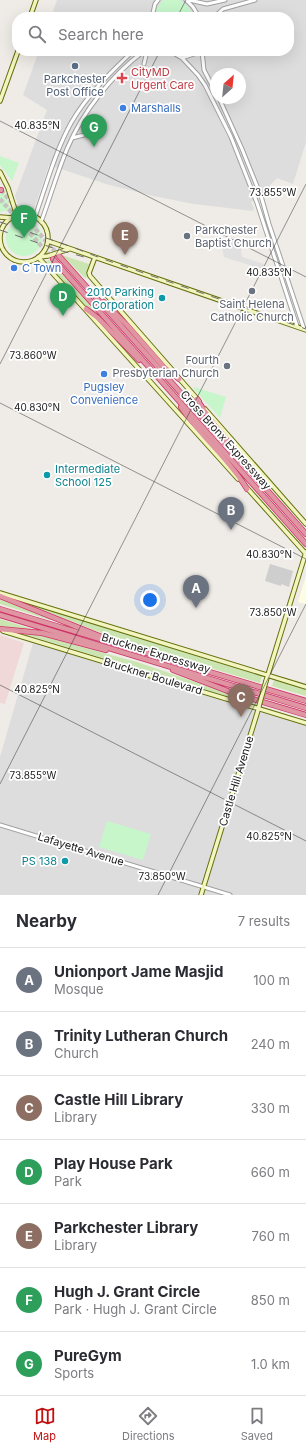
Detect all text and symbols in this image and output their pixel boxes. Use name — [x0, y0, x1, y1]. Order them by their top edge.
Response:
search box — [12, 12, 294, 56]
icon: search — [26, 23, 48, 45]
text: Search here — [58, 25, 144, 44]
marker: Parkchester Post Office — [70, 61, 80, 71]
place label: CityMD Urgent Care — [131, 65, 194, 92]
north arrow — [210, 68, 246, 104]
place label: Parkchester Post Office — [44, 72, 106, 99]
marker: CityMD Urgent Care — [116, 72, 128, 84]
place label: Marshalls — [131, 101, 181, 115]
marker: Marshalls — [118, 103, 128, 113]
pin: G — [81, 114, 107, 147]
text: 40.835°N — [14, 119, 60, 131]
text: 73.855°W — [250, 186, 297, 198]
pin: F — [11, 205, 37, 238]
pin: E — [112, 222, 138, 255]
place label: Parkchester Baptist Church — [195, 223, 272, 250]
marker: Parkchester Baptist Church — [182, 231, 192, 241]
place label: C Town — [22, 261, 61, 275]
marker: C Town — [9, 263, 19, 273]
text: 40.835°N — [246, 266, 292, 278]
pin: D — [50, 283, 76, 316]
place label: 2010 Parking Corporation — [86, 285, 154, 312]
marker: Saint Helena Catholic Church — [247, 286, 257, 296]
marker: 2010 Parking Corporation — [157, 293, 167, 303]
place label: Saint Helena Catholic Church — [210, 297, 294, 324]
text: 73.860°W — [9, 349, 57, 361]
place label: Fourth Presbyterian Church — [112, 353, 219, 380]
marker: Fourth Presbyterian Church — [222, 361, 232, 371]
marker: Pugsley Convenience — [99, 369, 109, 379]
place label: Pugsley Convenience — [70, 380, 138, 407]
street label: Cross Bronx Expressway — [178, 387, 274, 493]
text: 40.830°N — [14, 401, 60, 413]
place label: Intermediate School 125 — [55, 462, 120, 489]
marker: Intermediate School 125 — [42, 470, 52, 480]
pin: B — [218, 497, 244, 530]
text: 40.830°N — [246, 548, 292, 560]
pin: A — [183, 575, 209, 608]
your location — [140, 590, 160, 610]
text: 73.850°W — [249, 606, 297, 618]
street label: Bruckner Expressway — [100, 630, 212, 676]
street label: Bruckner Boulevard — [102, 654, 204, 698]
text: 40.825°N — [14, 683, 60, 695]
pin: C — [228, 684, 254, 717]
street label: Castle Hill Avenue — [216, 734, 256, 828]
text: 73.855°W — [10, 769, 57, 781]
street label: Lafayette Avenue — [36, 829, 126, 869]
text: 40.825°N — [246, 830, 292, 842]
place label: PS 138 — [22, 854, 57, 868]
marker: PS 138 — [60, 856, 70, 866]
text: 73.850°W — [138, 870, 186, 882]
text: Nearby — [16, 911, 77, 931]
text: 7 results — [238, 913, 290, 929]
text: Unionport Jame Masjid — [54, 962, 223, 981]
text: A — [24, 972, 34, 988]
text: 100 m — [253, 972, 290, 988]
text: Mosque — [54, 981, 104, 997]
text: Trinity Lutheran Church — [54, 1026, 228, 1045]
text: B — [25, 1036, 33, 1052]
text: 240 m — [251, 1036, 290, 1052]
text: Church — [54, 1045, 99, 1061]
text: Castle Hill Library — [54, 1090, 183, 1109]
text: C — [24, 1100, 34, 1116]
text: 330 m — [251, 1100, 290, 1116]
text: Library — [54, 1109, 97, 1125]
text: Play House Park — [54, 1154, 173, 1173]
text: D — [24, 1164, 34, 1180]
text: 660 m — [251, 1164, 290, 1180]
text: Park — [54, 1173, 82, 1189]
text: Parkchester Library — [54, 1218, 198, 1237]
text: E — [25, 1228, 33, 1244]
text: 760 m — [252, 1228, 290, 1244]
text: Library — [54, 1237, 97, 1253]
text: Hugh J. Grant Circle — [54, 1282, 200, 1301]
text: F — [25, 1292, 33, 1308]
text: 850 m — [251, 1292, 290, 1308]
text: Park · Hugh J. Grant Circle — [54, 1301, 217, 1317]
text: PureGym — [54, 1346, 122, 1365]
text: G — [24, 1356, 34, 1372]
text: 1.0 km — [251, 1356, 290, 1372]
text: Sports — [54, 1365, 94, 1381]
tab: Map — [33, 1405, 56, 1443]
tab: Directions — [122, 1405, 175, 1443]
tab: Saved — [241, 1405, 273, 1443]

